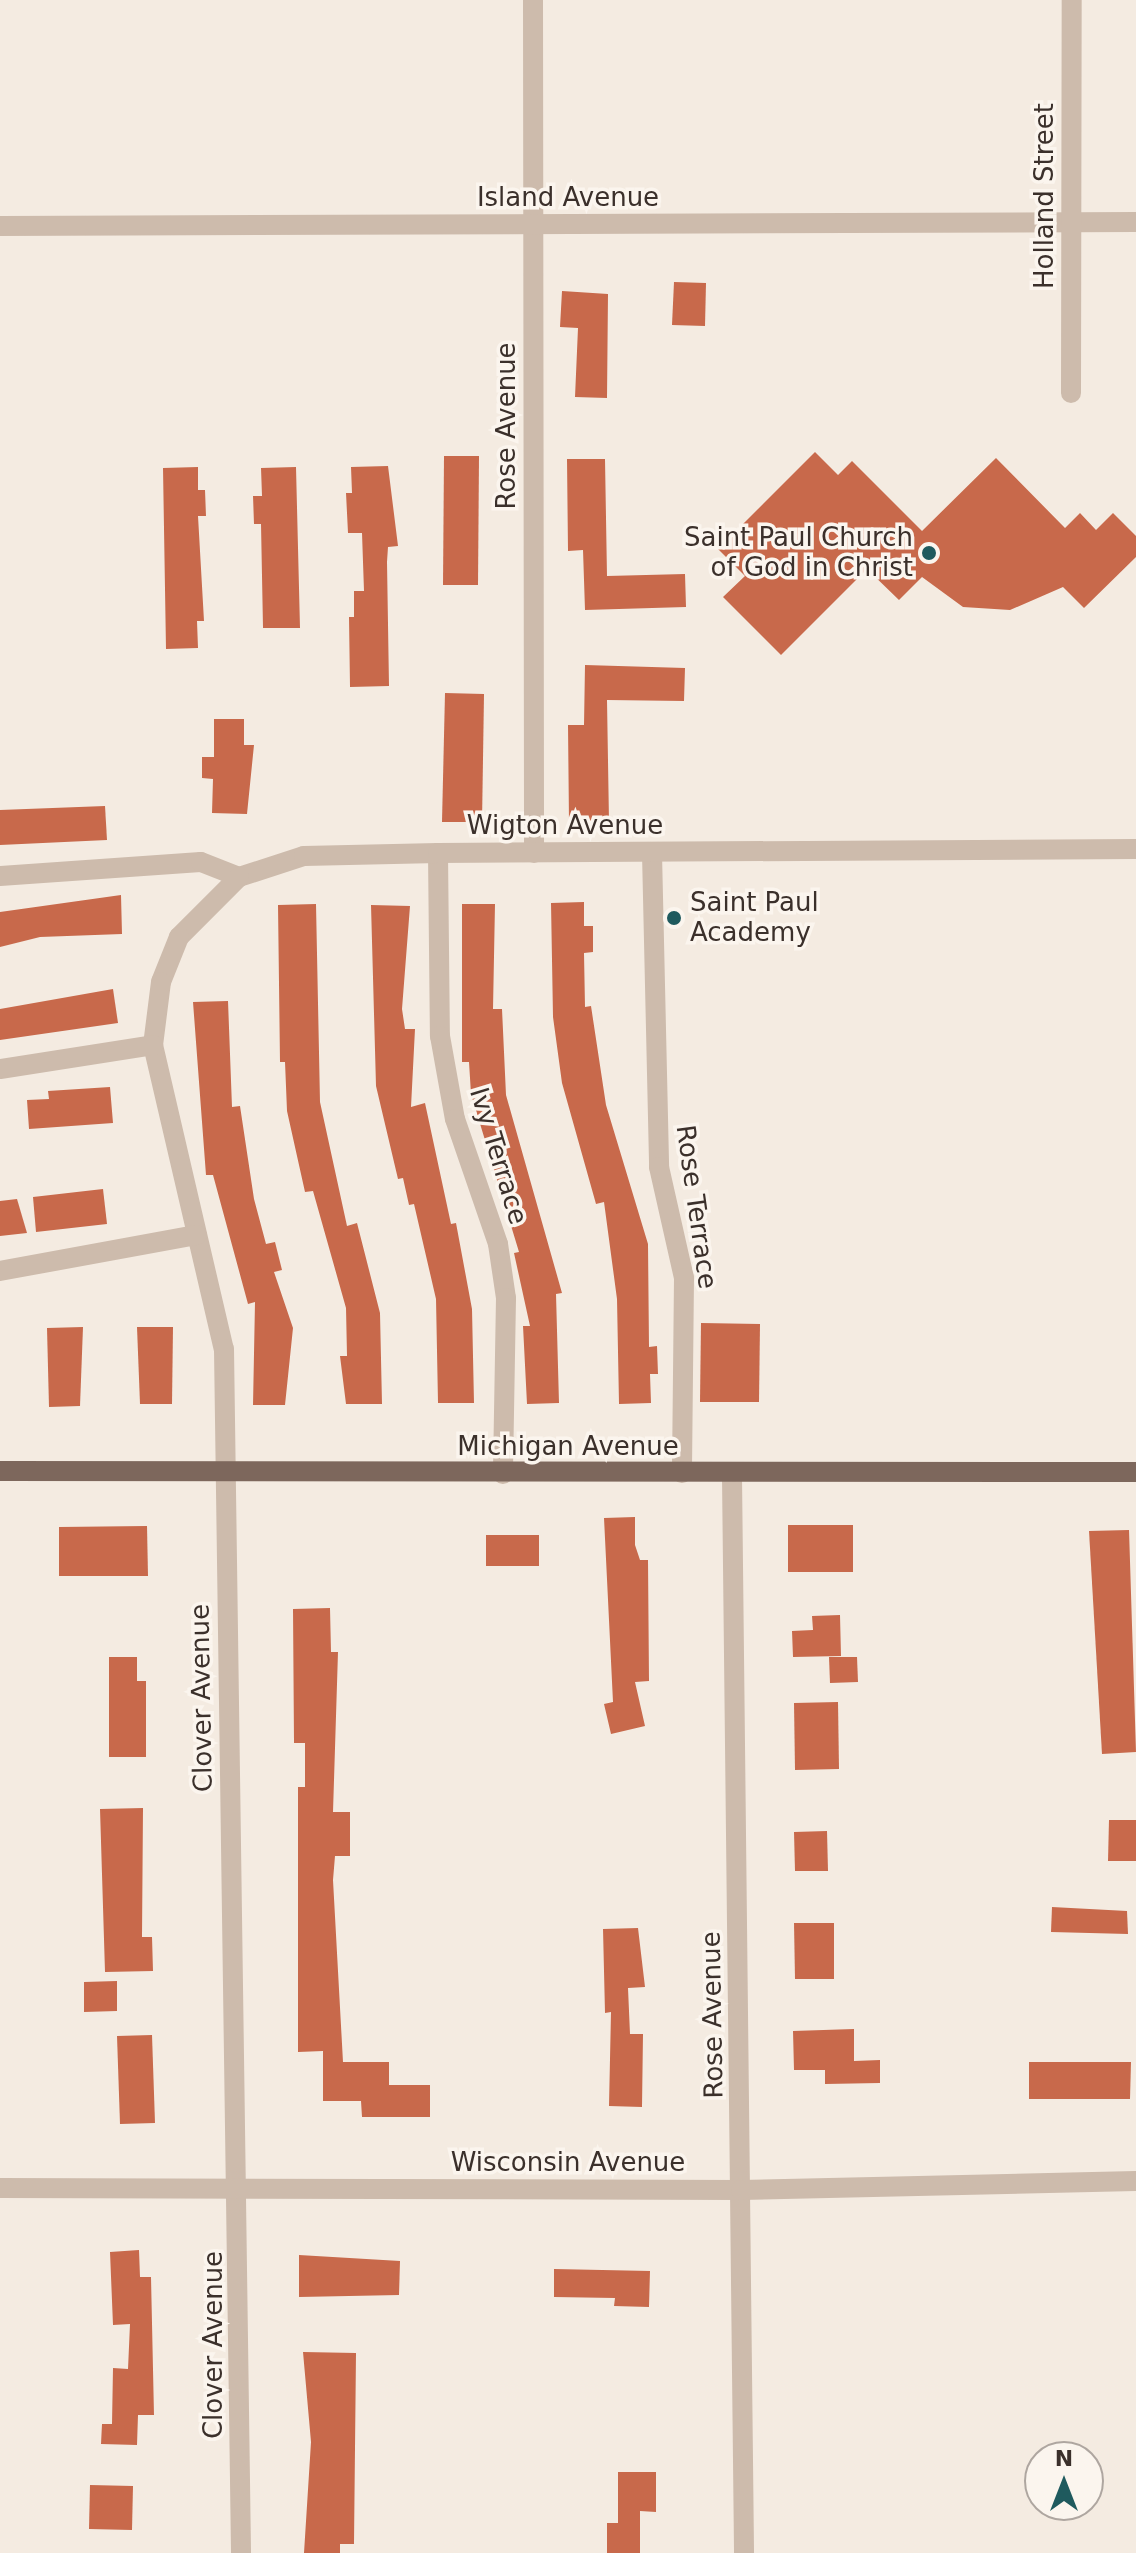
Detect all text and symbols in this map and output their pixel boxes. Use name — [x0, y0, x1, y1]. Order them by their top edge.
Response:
street label: Holland Street — [1029, 103, 1061, 289]
street label: Island Avenue — [477, 182, 659, 214]
street label: Rose Avenue — [491, 342, 523, 510]
place label: Saint Paul Church of God in Christ — [684, 522, 913, 584]
marker: Saint Paul Church of God in Christ — [920, 544, 938, 562]
street label: Wigton Avenue — [467, 810, 663, 842]
place label: Saint Paul Academy — [690, 887, 819, 948]
marker: Saint Paul Academy — [665, 909, 683, 927]
street label: Ivy Terrace — [462, 1084, 534, 1228]
street label: Rose Terrace — [669, 1123, 723, 1291]
street label: Michigan Avenue — [457, 1431, 679, 1463]
street label: Clover Avenue — [185, 1604, 219, 1792]
street label: Rose Avenue — [696, 1931, 730, 2099]
street label: Wisconsin Avenue — [451, 2147, 685, 2179]
street label: Clover Avenue — [198, 2251, 230, 2439]
north arrow — [1024, 2441, 1104, 2521]
text: N — [1055, 2446, 1073, 2471]

